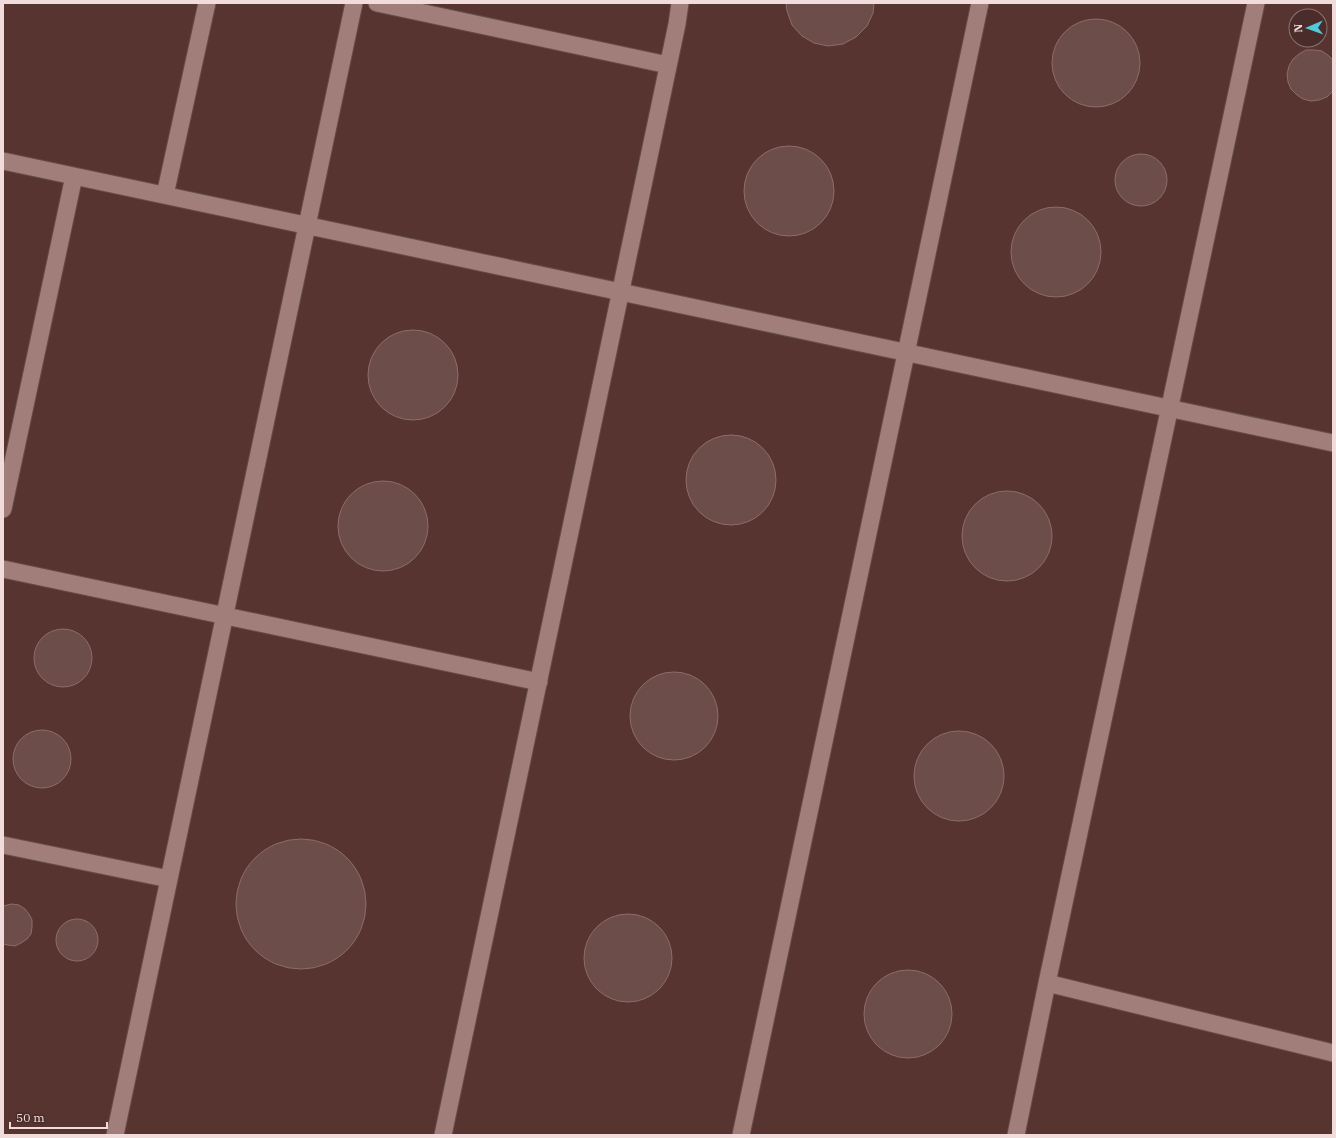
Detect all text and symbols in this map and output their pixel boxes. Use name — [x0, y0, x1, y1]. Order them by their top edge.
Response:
north arrow — [1288, 8, 1328, 48]
text: N — [1291, 23, 1305, 33]
scale bar — [10, 1104, 107, 1130]
text: 50 m — [16, 1110, 45, 1125]

